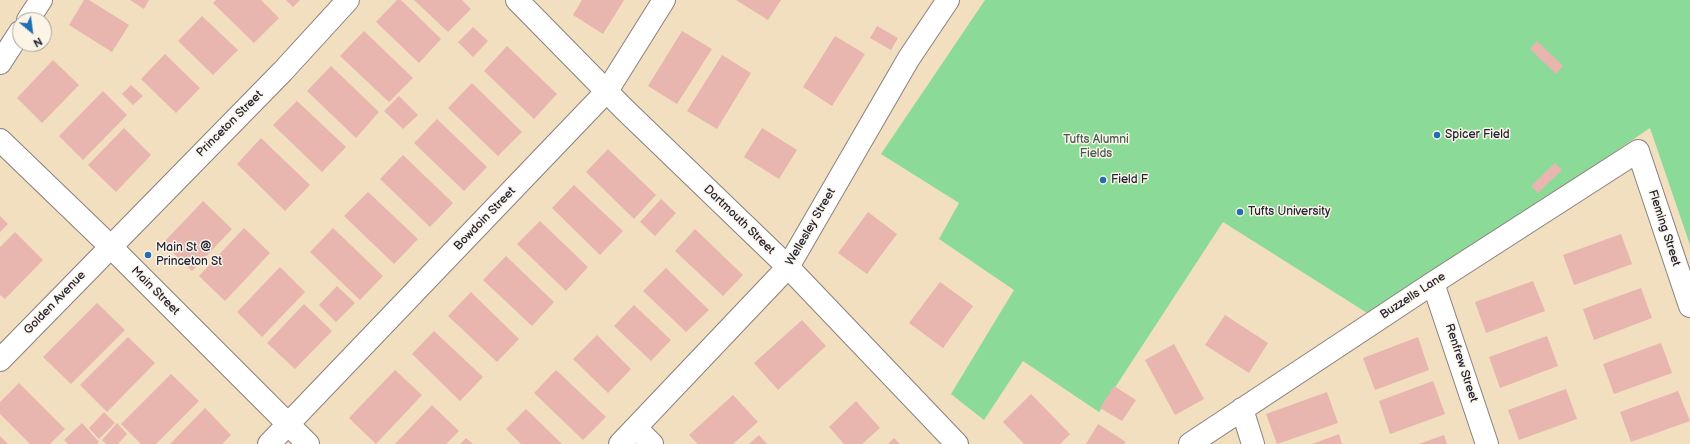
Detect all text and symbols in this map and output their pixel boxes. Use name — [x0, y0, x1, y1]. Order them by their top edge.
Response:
north arrow — [12, 12, 52, 52]
text: N — [31, 34, 44, 50]
street label: Princeton Street — [194, 88, 266, 160]
place label: Spicer Field — [1445, 128, 1510, 142]
marker: Spicer Field — [1432, 130, 1442, 140]
park label: Tufts Alumni Fields — [1063, 133, 1129, 161]
place label: Field F — [1111, 173, 1148, 187]
marker: Field F — [1098, 175, 1108, 185]
street label: Dartmouth Street — [700, 182, 778, 258]
street label: Bowdoin Street — [451, 184, 519, 254]
street label: Wellesley Street — [783, 186, 839, 268]
street label: Fleming Street — [1645, 188, 1683, 268]
place label: Tufts University — [1248, 205, 1330, 219]
marker: Tufts University — [1235, 207, 1245, 217]
place label: Main St @ Princeton St — [156, 241, 222, 269]
marker: Main St @ Princeton St — [143, 250, 153, 260]
street label: Main Street — [128, 264, 182, 318]
street label: Golden Avenue — [21, 268, 89, 338]
street label: Buzzells Lane — [1378, 270, 1448, 322]
street label: Renfrew Street — [1442, 322, 1480, 404]

